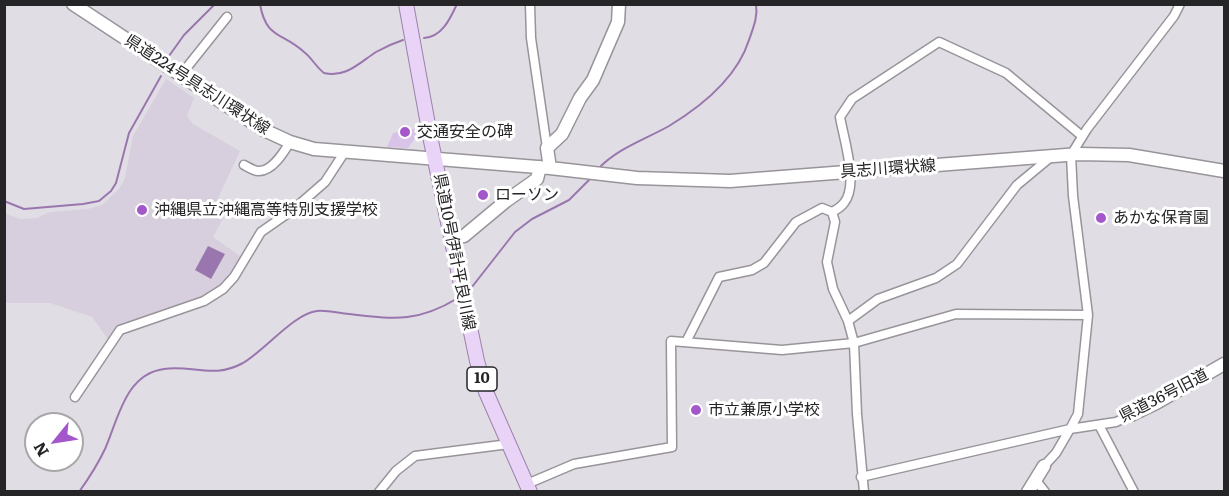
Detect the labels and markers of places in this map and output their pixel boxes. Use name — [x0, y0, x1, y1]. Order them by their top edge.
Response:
place label: 交通安全の碑 — [417, 122, 513, 142]
marker: 交通安全の碑 — [398, 125, 412, 139]
place label: ローソン — [495, 185, 559, 205]
marker: ローソン — [476, 188, 490, 202]
place label: 沖縄県立沖縄高等特別支援学校 — [154, 200, 378, 220]
marker: 沖縄県立沖縄高等特別支援学校 — [135, 203, 149, 217]
place label: あかな保育園 — [1113, 208, 1209, 228]
marker: あかな保育園 — [1094, 211, 1108, 225]
place label: 市立兼原小学校 — [708, 400, 820, 420]
marker: 市立兼原小学校 — [689, 403, 703, 417]

